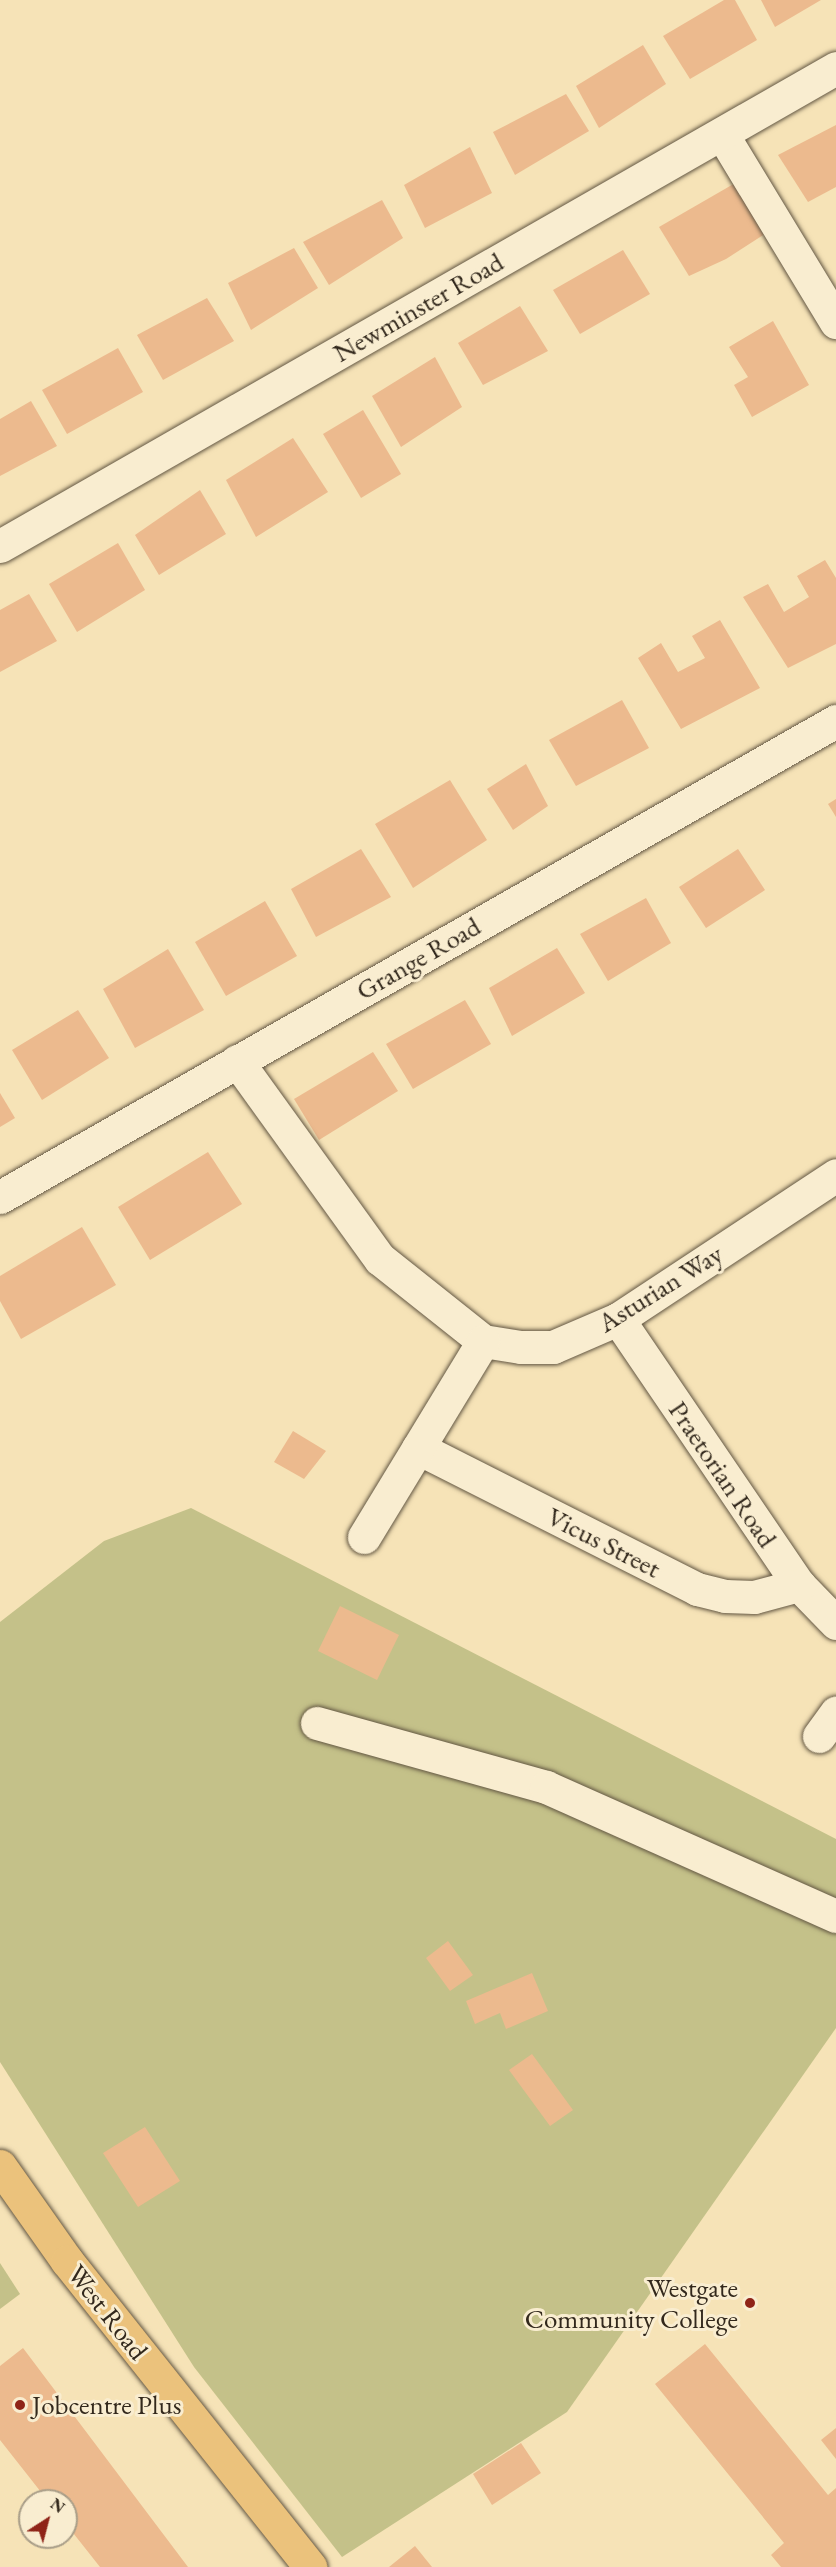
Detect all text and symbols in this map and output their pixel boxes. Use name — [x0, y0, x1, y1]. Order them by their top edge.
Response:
street label: Newminster Road — [327, 245, 509, 369]
street label: Grange Road — [350, 909, 486, 1007]
street label: Asturian Way — [592, 1237, 728, 1339]
street label: Praetorian Road — [662, 1395, 784, 1553]
street label: Vicus Street — [542, 1500, 666, 1584]
street label: West Road — [61, 2258, 155, 2366]
place label: Westgate Community College — [525, 2271, 738, 2334]
marker: Westgate Community College — [743, 2296, 757, 2310]
place label: Jobcentre Plus — [32, 2389, 181, 2421]
marker: Jobcentre Plus — [13, 2398, 27, 2412]
north arrow — [18, 2489, 78, 2549]
text: N — [46, 2493, 69, 2518]

